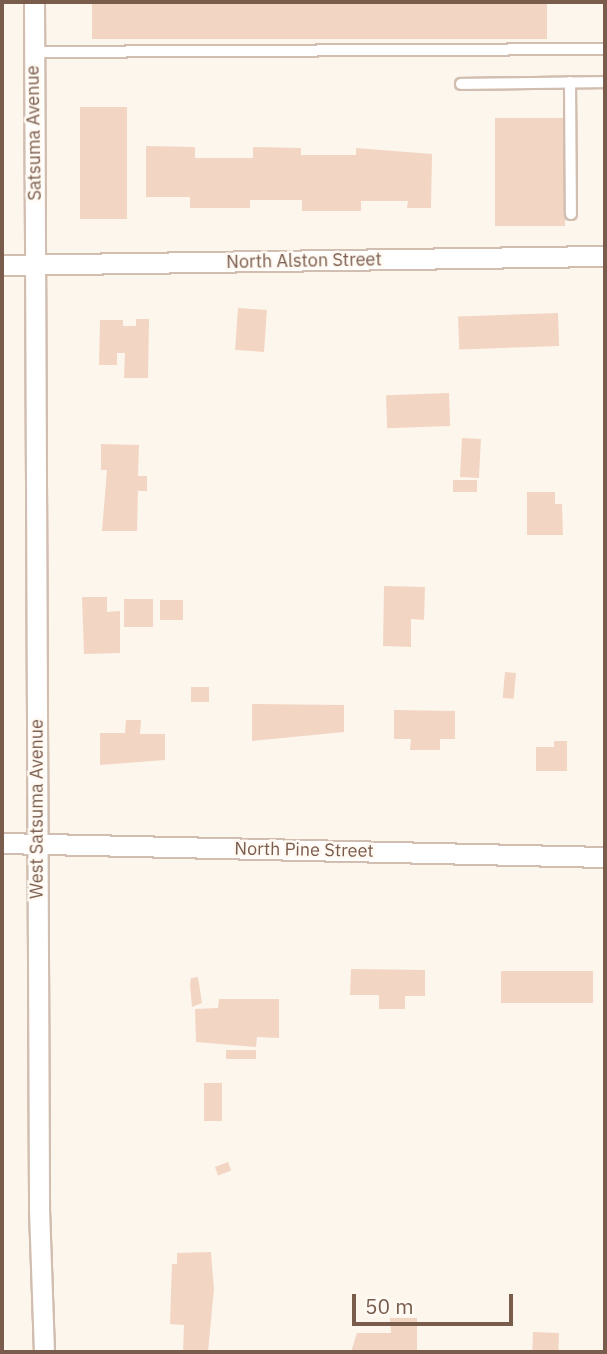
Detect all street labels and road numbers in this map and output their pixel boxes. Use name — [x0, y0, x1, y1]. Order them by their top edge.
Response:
street label: Satsuma Avenue — [22, 65, 46, 201]
street label: North Alston Street — [226, 249, 382, 273]
street label: West Satsuma Avenue — [26, 719, 48, 899]
street label: North Pine Street — [234, 838, 374, 862]

